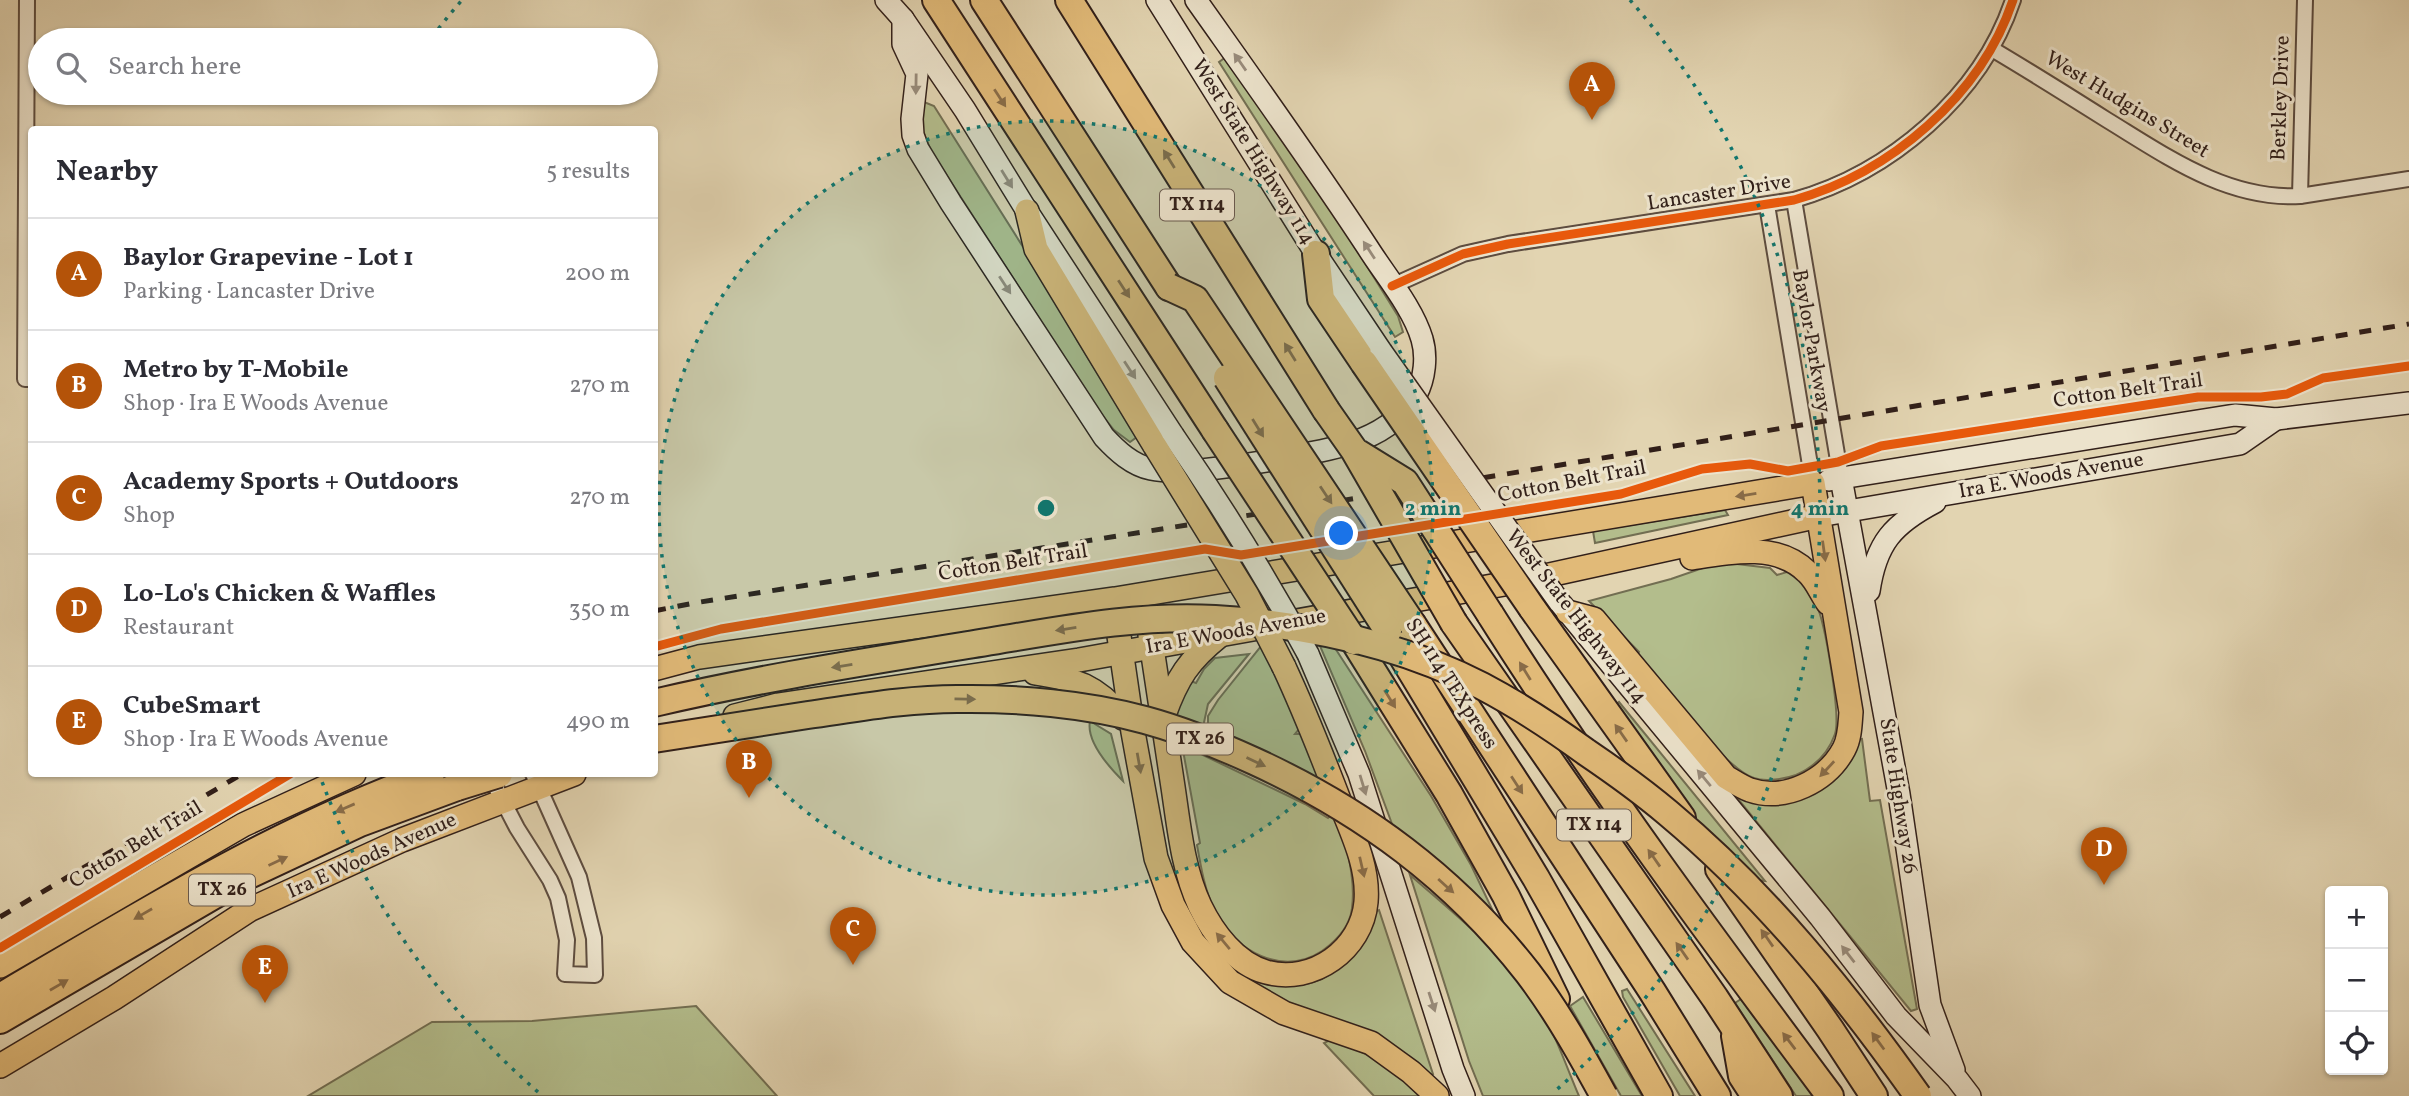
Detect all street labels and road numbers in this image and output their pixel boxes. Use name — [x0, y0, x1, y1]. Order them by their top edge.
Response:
street label: Berkley Drive — [2264, 35, 2298, 161]
street label: West Hudgins Street — [2039, 44, 2215, 166]
street label: West State Highway 114 — [1184, 53, 1322, 251]
street label: Lancaster Drive — [1645, 167, 1793, 219]
road number: TX 114 — [1160, 190, 1234, 220]
street label: Baylor Parkway — [1784, 267, 1838, 416]
street label: Cotton Belt Trail — [2051, 366, 2205, 416]
street label: Ira E. Woods Avenue — [1956, 445, 2146, 507]
street label: Cotton Belt Trail — [1495, 453, 1649, 511]
street label: West State Highway 114 — [1498, 523, 1654, 711]
street label: Cotton Belt Trail — [936, 537, 1090, 589]
street label: Ira E Woods Avenue — [1144, 602, 1328, 662]
street label: SH 114 TEXpress — [1398, 613, 1504, 755]
street label: State Highway 26 — [1871, 716, 1925, 876]
road number: TX 26 — [1167, 724, 1233, 754]
street label: Cotton Belt Trail — [64, 794, 208, 896]
street label: Ira E Woods Avenue — [283, 806, 461, 906]
road number: TX 114 — [1557, 810, 1631, 840]
road number: TX 26 — [189, 874, 255, 906]

